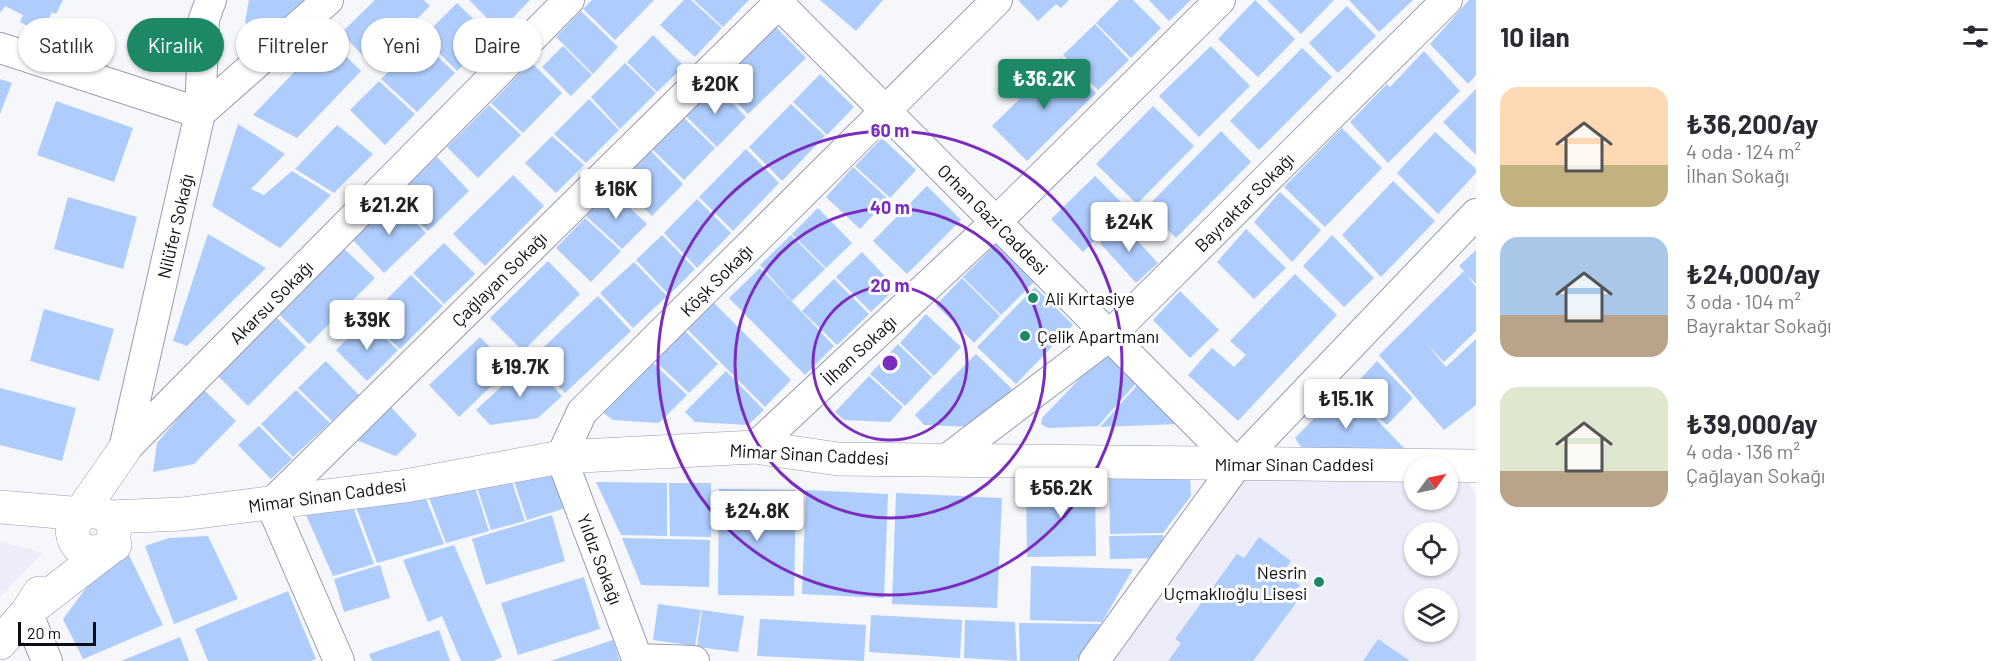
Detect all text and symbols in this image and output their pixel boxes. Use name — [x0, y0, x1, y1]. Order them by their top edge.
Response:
chip: Satılık — [18, 18, 115, 72]
chip: Kiralık — [127, 18, 224, 72]
chip: Filtreler — [236, 18, 349, 72]
chip: Yeni — [361, 18, 441, 72]
chip: Daire — [453, 18, 542, 72]
icon: filters — [1959, 20, 1992, 53]
text: 10 ilan — [1500, 21, 1570, 52]
pin: ₺36.2K — [995, 59, 1093, 110]
pin: ₺20K — [679, 64, 751, 115]
text: ₺36.2K — [1012, 66, 1076, 90]
text: ₺20K — [691, 71, 739, 95]
text: ₺36,200/ay — [1686, 108, 1818, 139]
icon: home — [1548, 111, 1620, 183]
text: 60 m — [871, 119, 909, 141]
text: 4 oda · 124 m² — [1686, 139, 1801, 163]
street label: Bayraktar Sokağı — [1190, 148, 1298, 256]
street label: Orhan Gazi Caddesi — [933, 159, 1053, 279]
text: İlhan Sokağı — [1686, 163, 1789, 187]
pin: ₺16K — [580, 169, 652, 220]
street label: Nilüfer Sokağı — [152, 171, 198, 281]
text: ₺16K — [594, 176, 638, 200]
pin: ₺21.2K — [340, 185, 438, 236]
text: ₺21.2K — [359, 192, 419, 216]
text: 40 m — [870, 196, 910, 218]
pin: ₺24K — [1093, 202, 1165, 253]
text: ₺24K — [1105, 209, 1153, 233]
street label: Çağlayan Sokağı — [447, 227, 551, 331]
street label: Köşk Sokağı — [675, 239, 757, 321]
street label: Akarsu Sokağı — [225, 256, 317, 348]
text: ₺24,000/ay — [1686, 258, 1820, 289]
icon: home — [1548, 261, 1620, 333]
text: 20 m — [871, 274, 909, 296]
place label: Ali Kırtasiye — [1045, 287, 1135, 309]
text: 3 oda · 104 m² — [1686, 289, 1801, 313]
marker: Ali Kırtasiye — [1026, 291, 1040, 305]
pin: ₺39K — [331, 300, 403, 351]
text: ₺39K — [344, 307, 390, 331]
street label: İlhan Sokağı — [818, 310, 900, 390]
text: Bayraktar Sokağı — [1686, 313, 1832, 337]
place label: Çelik Apartmanı — [1037, 325, 1159, 347]
marker: Çelik Apartmanı — [1018, 329, 1032, 343]
pin: ₺19.7K — [471, 347, 569, 398]
centre of rings — [880, 353, 900, 373]
text: ₺19.7K — [491, 354, 549, 378]
pin: ₺15.1K — [1297, 379, 1395, 430]
text: ₺15.1K — [1318, 386, 1374, 410]
text: ₺39,000/ay — [1686, 408, 1818, 439]
icon: home — [1548, 411, 1620, 483]
street label: Mimar Sinan Caddesi — [729, 439, 889, 469]
text: 4 oda · 136 m² — [1686, 439, 1800, 463]
street label: Mimar Sinan Caddesi — [1214, 453, 1374, 475]
north arrow — [1404, 456, 1458, 510]
map controls — [1404, 456, 1458, 642]
text: Çağlayan Sokağı — [1686, 463, 1825, 487]
pin: ₺56.2K — [1012, 468, 1110, 519]
street label: Mimar Sinan Caddesi — [247, 473, 407, 517]
text: ₺56.2K — [1029, 475, 1093, 499]
pin: ₺24.8K — [708, 491, 806, 542]
text: ₺24.8K — [725, 498, 790, 522]
street label: Yıldız Sokağı — [573, 511, 627, 607]
button: locate — [1404, 522, 1458, 576]
place label: Nesrin Uçmaklıoğlu Lisesi — [1163, 561, 1307, 604]
marker: Nesrin Uçmaklıoğlu Lisesi — [1312, 575, 1326, 589]
button: layers — [1404, 588, 1458, 642]
scale bar — [18, 619, 96, 646]
text: 20 m — [27, 623, 61, 642]

